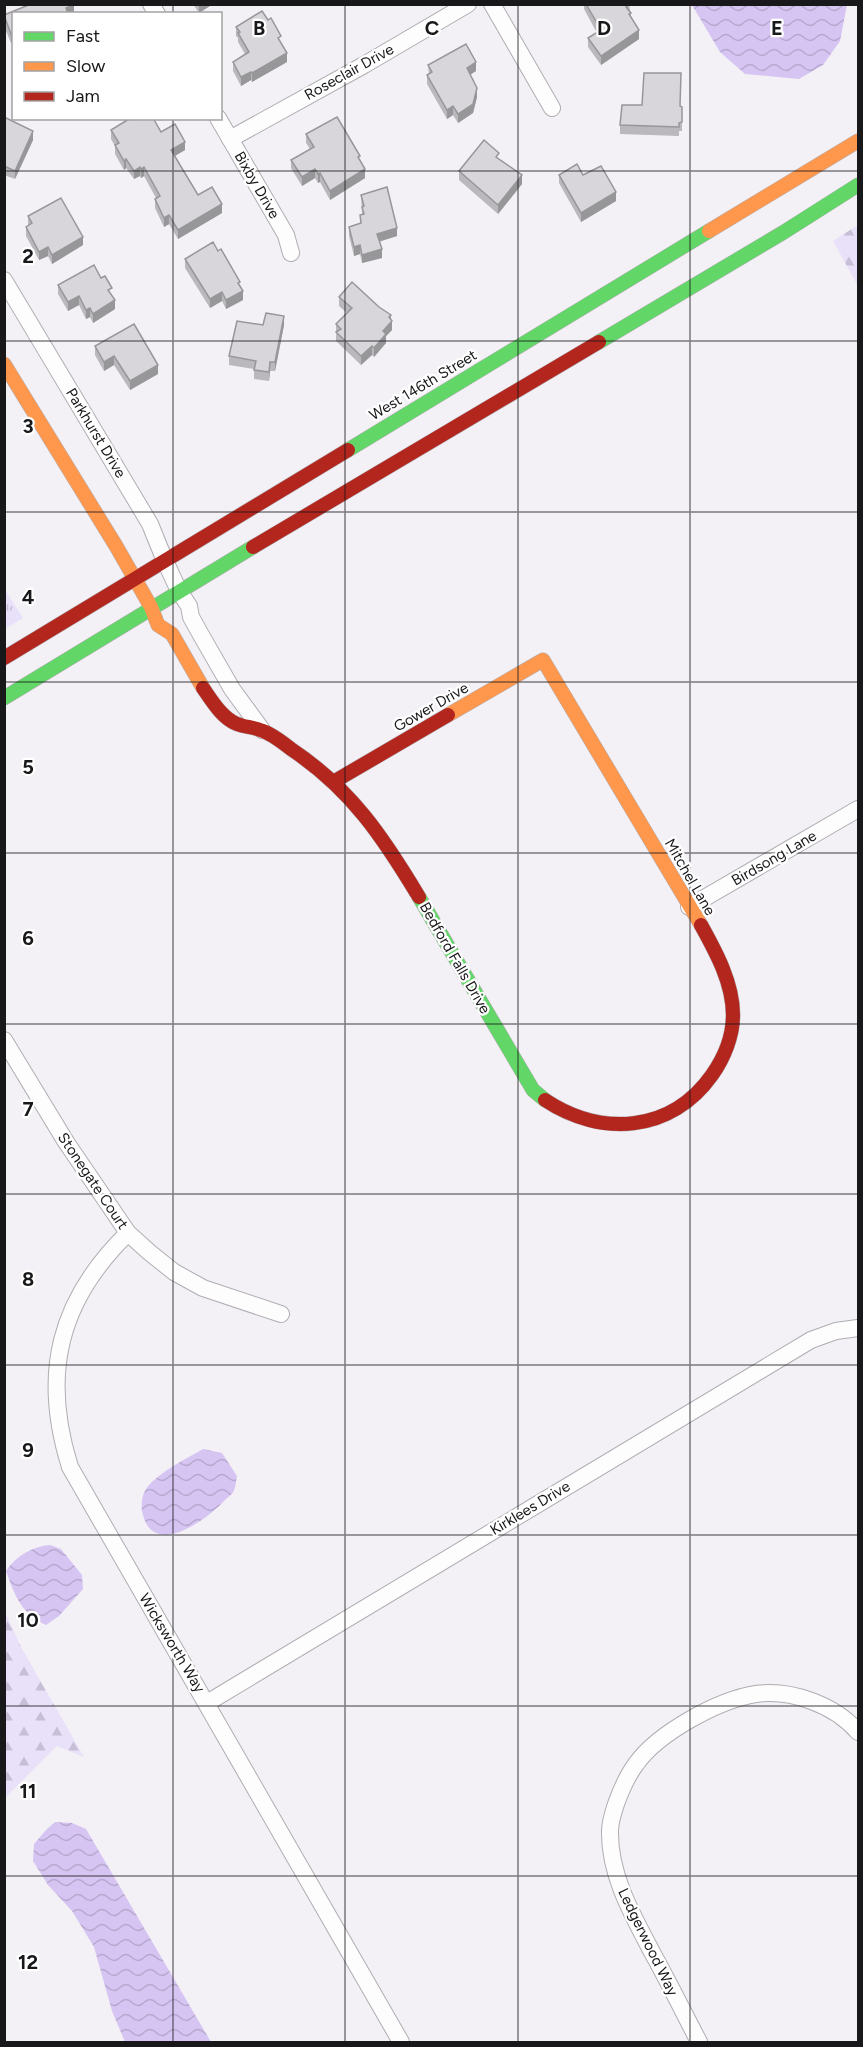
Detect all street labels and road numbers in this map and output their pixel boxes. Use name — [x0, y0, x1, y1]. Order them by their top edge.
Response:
street label: Roseclair Drive — [301, 40, 397, 104]
street label: Bixby Drive — [231, 148, 283, 222]
street label: West 146th Street — [366, 346, 480, 424]
street label: Parkhurst Drive — [62, 385, 130, 481]
street label: Gower Drive — [390, 678, 472, 736]
street label: Birdsong Lane — [728, 826, 820, 890]
street label: Mitchel Lane — [661, 835, 719, 919]
street label: Bedford Falls Drive — [416, 899, 494, 1017]
street label: Stonegate Court — [54, 1129, 132, 1233]
street label: Kirklees Drive — [487, 1477, 573, 1539]
street label: Wicksworth Way — [135, 1590, 209, 1696]
street label: Ledgerwood Way — [614, 1885, 682, 1999]

